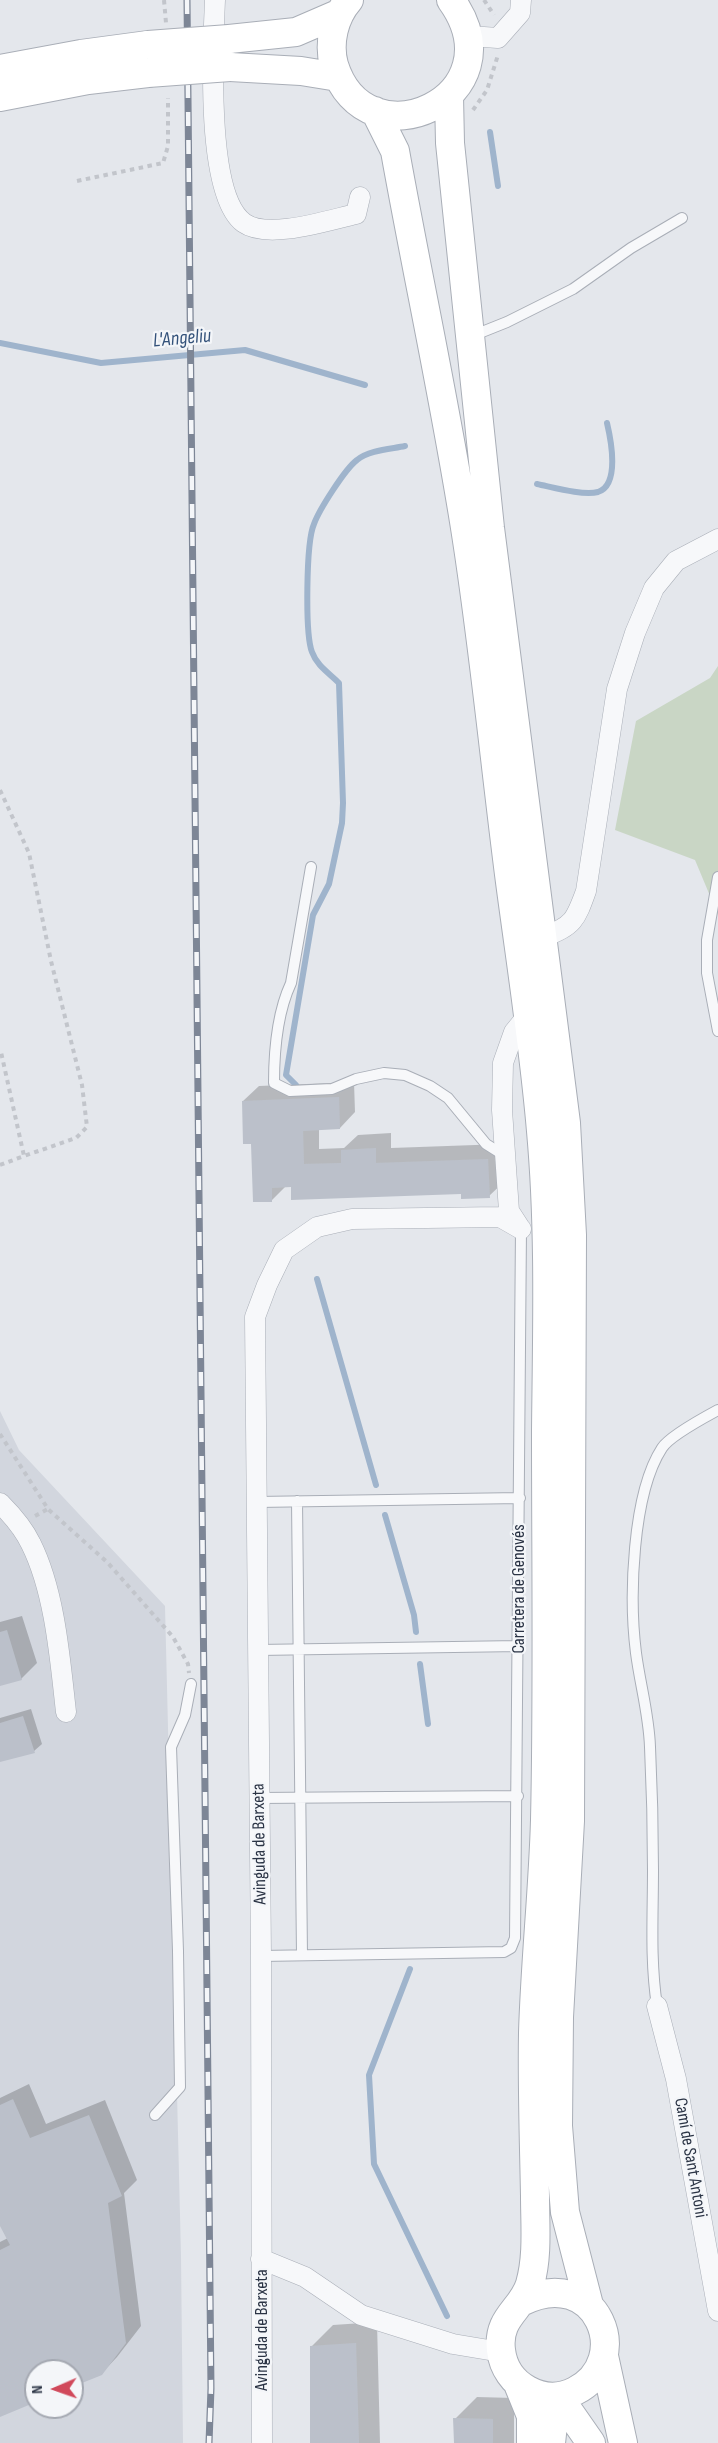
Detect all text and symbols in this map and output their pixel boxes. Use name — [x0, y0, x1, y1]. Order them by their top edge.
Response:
water label: L'Angeliu — [152, 325, 212, 353]
street label: Carretera de Genovés — [508, 1524, 530, 1654]
street label: Avinguda de Barxeta — [248, 1783, 272, 1905]
street label: Camí de Sant Antoni — [669, 2096, 711, 2220]
street label: Avinguda de Barxeta — [251, 2269, 273, 2391]
north arrow — [24, 2359, 84, 2419]
text: N — [28, 2385, 47, 2394]

